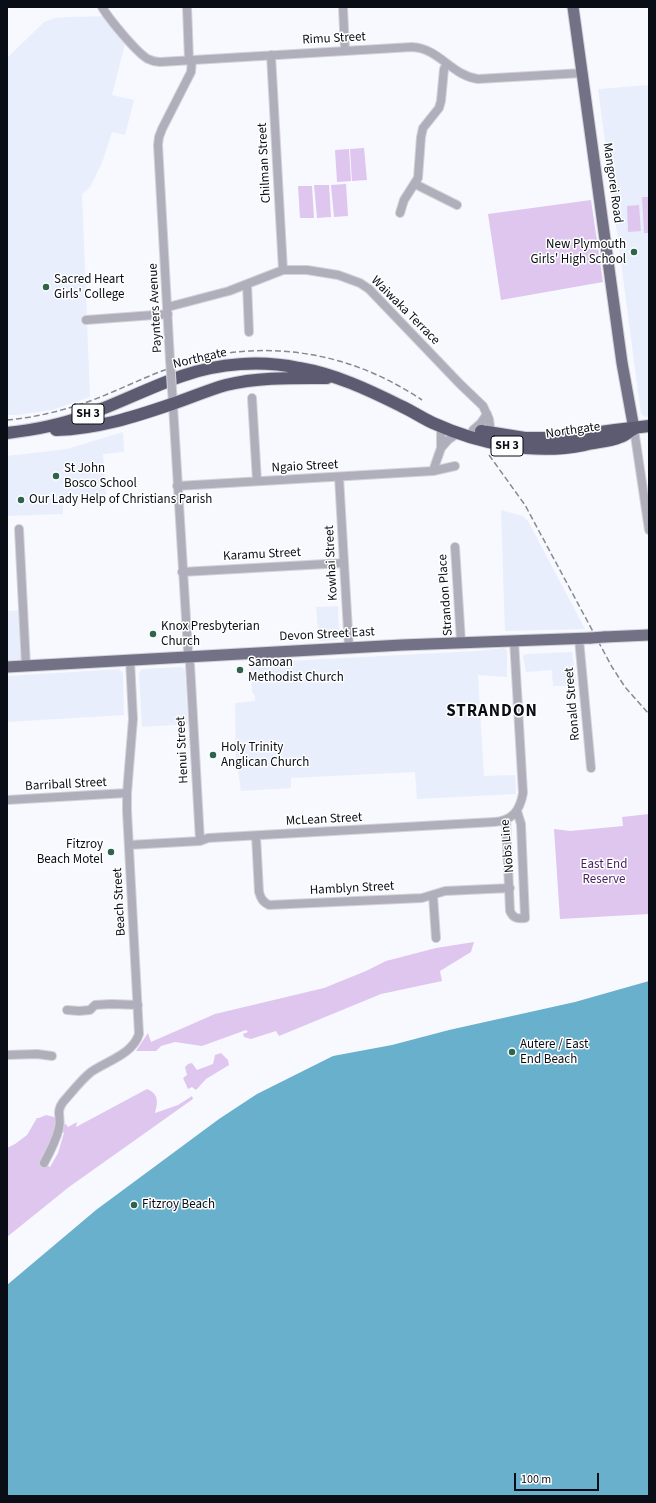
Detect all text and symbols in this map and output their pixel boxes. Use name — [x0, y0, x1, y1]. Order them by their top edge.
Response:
street label: Rimu Street — [302, 30, 366, 48]
street label: Chilman Street — [255, 122, 275, 204]
street label: Mangorei Road — [599, 142, 625, 224]
place label: New Plymouth Girls' High School — [530, 237, 626, 268]
marker: New Plymouth Girls' High School — [629, 247, 639, 257]
street label: Paynters Avenue — [146, 263, 166, 353]
place label: Sacred Heart Girls' College — [54, 272, 125, 303]
street label: Waiwaka Terrace — [367, 273, 443, 349]
marker: Sacred Heart Girls' College — [41, 282, 51, 292]
street label: Northgate — [172, 345, 228, 373]
road number: SH 3 — [72, 404, 104, 424]
street label: Northgate — [545, 419, 601, 443]
road number: SH 3 — [491, 436, 523, 456]
street label: Ngaio Street — [271, 457, 339, 477]
place label: St John Bosco School — [64, 461, 137, 492]
marker: St John Bosco School — [51, 471, 61, 481]
place label: Our Lady Help of Christians Parish — [29, 492, 212, 508]
marker: Our Lady Help of Christians Parish — [16, 495, 26, 505]
street label: Kowhai Street — [322, 525, 342, 601]
street label: Karamu Street — [223, 545, 301, 565]
street label: Strandon Place — [435, 553, 457, 637]
place label: Knox Presbyterian Church — [161, 619, 260, 650]
street label: Devon Street East — [279, 625, 375, 645]
marker: Knox Presbyterian Church — [148, 629, 158, 639]
place label: Samoan Methodist Church — [248, 655, 344, 686]
marker: Samoan Methodist Church — [235, 665, 245, 675]
street label: Ronald Street — [562, 667, 584, 741]
district label: STRANDON — [446, 702, 538, 722]
street label: Henui Street — [173, 716, 193, 784]
place label: Holy Trinity Anglican Church — [221, 740, 309, 771]
marker: Holy Trinity Anglican Church — [208, 750, 218, 760]
street label: Barriball Street — [25, 775, 107, 795]
street label: McLean Street — [285, 810, 363, 830]
street label: Nobs Line — [498, 819, 518, 873]
place label: Fitzroy Beach Motel — [37, 837, 103, 868]
marker: Fitzroy Beach Motel — [106, 847, 116, 857]
park label: East End Reserve — [581, 857, 627, 888]
street label: Beach Street — [110, 867, 130, 937]
street label: Hamblyn Street — [309, 879, 395, 899]
place label: Autere / East End Beach — [520, 1037, 588, 1068]
marker: Autere / East End Beach — [507, 1047, 517, 1057]
place label: Fitzroy Beach — [142, 1197, 215, 1213]
marker: Fitzroy Beach — [129, 1200, 139, 1210]
scale bar — [516, 1465, 601, 1491]
text: 100 m — [521, 1471, 551, 1488]

